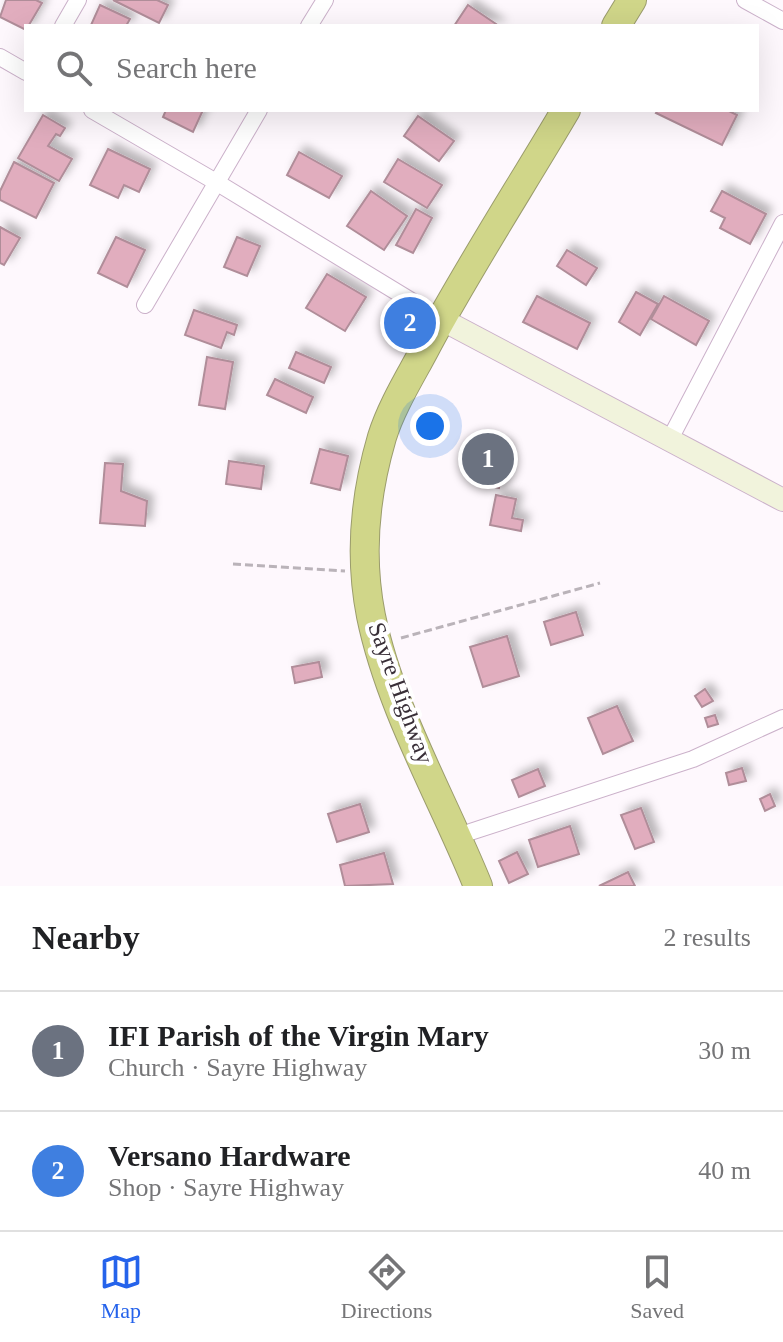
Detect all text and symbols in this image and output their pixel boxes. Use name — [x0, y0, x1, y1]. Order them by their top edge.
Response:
search box — [24, 24, 759, 112]
icon: search — [52, 46, 96, 90]
text: Search here — [116, 51, 257, 84]
pin: 2 — [384, 293, 436, 353]
your location — [410, 406, 450, 446]
pin: 1 — [462, 429, 514, 489]
street label: Sayre Highway — [363, 619, 439, 767]
text: Nearby — [32, 919, 140, 956]
text: 2 results — [664, 923, 751, 952]
text: IFI Parish of the Virgin Mary — [108, 1019, 489, 1052]
text: 1 — [52, 1036, 65, 1065]
text: 30 m — [698, 1036, 751, 1065]
text: Church · Sayre Highway — [108, 1053, 367, 1082]
text: Versano Hardware — [108, 1139, 351, 1172]
text: 2 — [52, 1156, 65, 1185]
text: 40 m — [698, 1156, 751, 1185]
text: Shop · Sayre Highway — [108, 1173, 344, 1202]
tab: Map — [99, 1250, 143, 1324]
tab: Directions — [341, 1250, 432, 1324]
tab: Saved — [630, 1250, 684, 1324]

